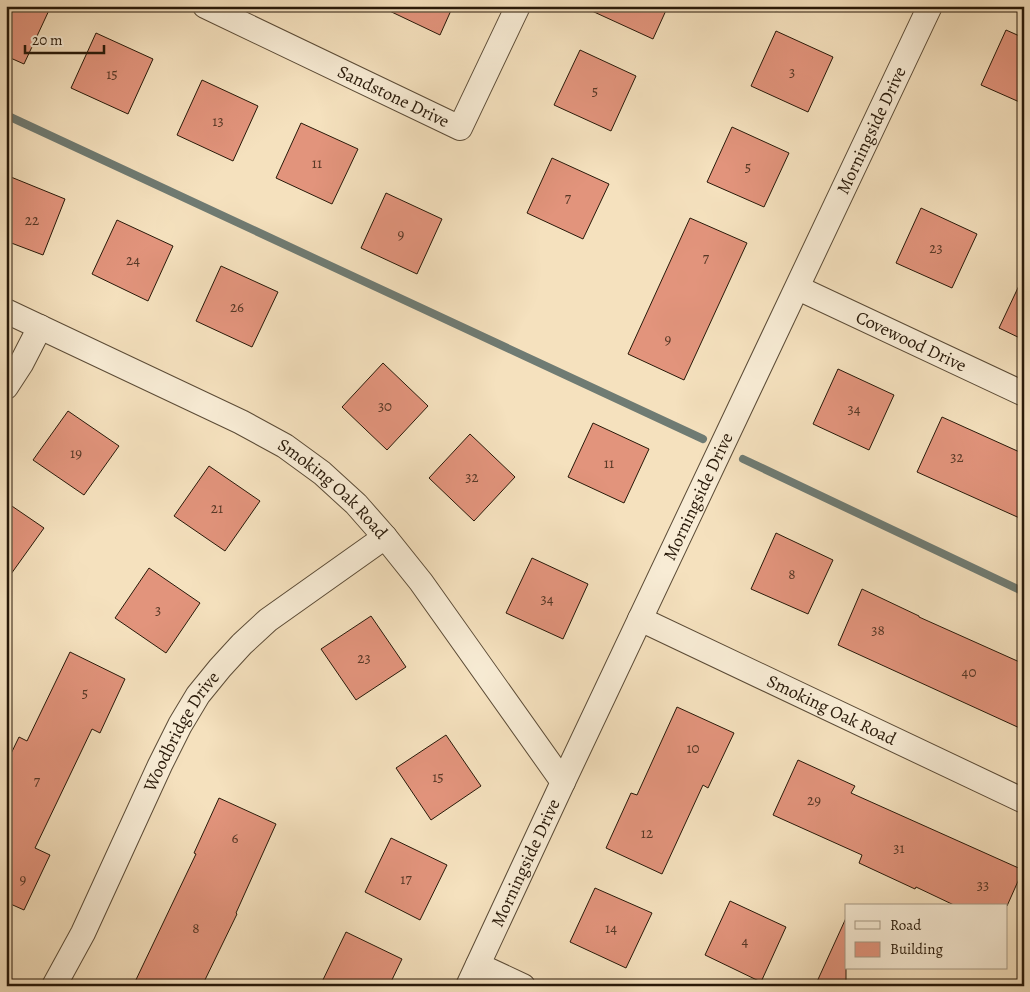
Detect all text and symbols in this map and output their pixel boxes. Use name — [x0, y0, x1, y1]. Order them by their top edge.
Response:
scale bar — [25, 22, 104, 54]
text: 20 m — [32, 30, 63, 50]
street label: Sandstone Drive — [334, 59, 453, 133]
house number: 3 — [789, 62, 795, 82]
street label: Morningside Drive — [831, 62, 912, 198]
house number: 15 — [106, 64, 118, 84]
house number: 5 — [592, 81, 598, 101]
house number: 13 — [212, 111, 224, 131]
house number: 11 — [312, 153, 322, 173]
house number: 5 — [745, 157, 751, 177]
house number: 7 — [565, 188, 572, 208]
house number: 22 — [25, 210, 39, 230]
house number: 9 — [398, 224, 405, 244]
house number: 23 — [929, 238, 943, 258]
house number: 7 — [703, 248, 710, 268]
house number: 24 — [126, 250, 140, 270]
house number: 26 — [230, 297, 244, 317]
street label: Covewood Drive — [852, 305, 970, 377]
house number: 9 — [665, 329, 672, 349]
house number: 30 — [378, 396, 392, 416]
house number: 34 — [847, 399, 861, 419]
street label: Morningside Drive — [658, 429, 739, 564]
street label: Smoking Oak Road — [274, 432, 393, 544]
house number: 19 — [70, 443, 82, 463]
house number: 32 — [950, 447, 964, 467]
house number: 11 — [604, 453, 614, 473]
house number: 32 — [465, 467, 479, 487]
house number: 21 — [211, 498, 223, 518]
house number: 8 — [788, 564, 796, 584]
house number: 34 — [540, 589, 554, 609]
house number: 3 — [155, 600, 161, 620]
house number: 38 — [871, 620, 885, 640]
house number: 23 — [357, 648, 371, 668]
house number: 40 — [962, 662, 976, 682]
street label: Woodbridge Drive — [137, 666, 225, 796]
street label: Smoking Oak Road — [763, 669, 901, 751]
house number: 5 — [82, 683, 88, 703]
house number: 10 — [686, 738, 700, 758]
house number: 15 — [432, 767, 444, 787]
house number: 7 — [34, 771, 41, 791]
house number: 29 — [807, 790, 821, 810]
street label: Morningside Drive — [485, 795, 566, 931]
house number: 12 — [641, 823, 653, 843]
house number: 6 — [232, 828, 239, 848]
house number: 31 — [893, 838, 905, 858]
house number: 9 — [20, 869, 27, 889]
house number: 17 — [400, 869, 412, 889]
house number: 33 — [977, 875, 989, 895]
legend — [845, 904, 1008, 970]
text: Road — [890, 915, 922, 935]
house number: 8 — [192, 918, 200, 938]
house number: 14 — [605, 918, 617, 938]
house number: 4 — [742, 931, 749, 951]
text: Building — [890, 939, 943, 959]

